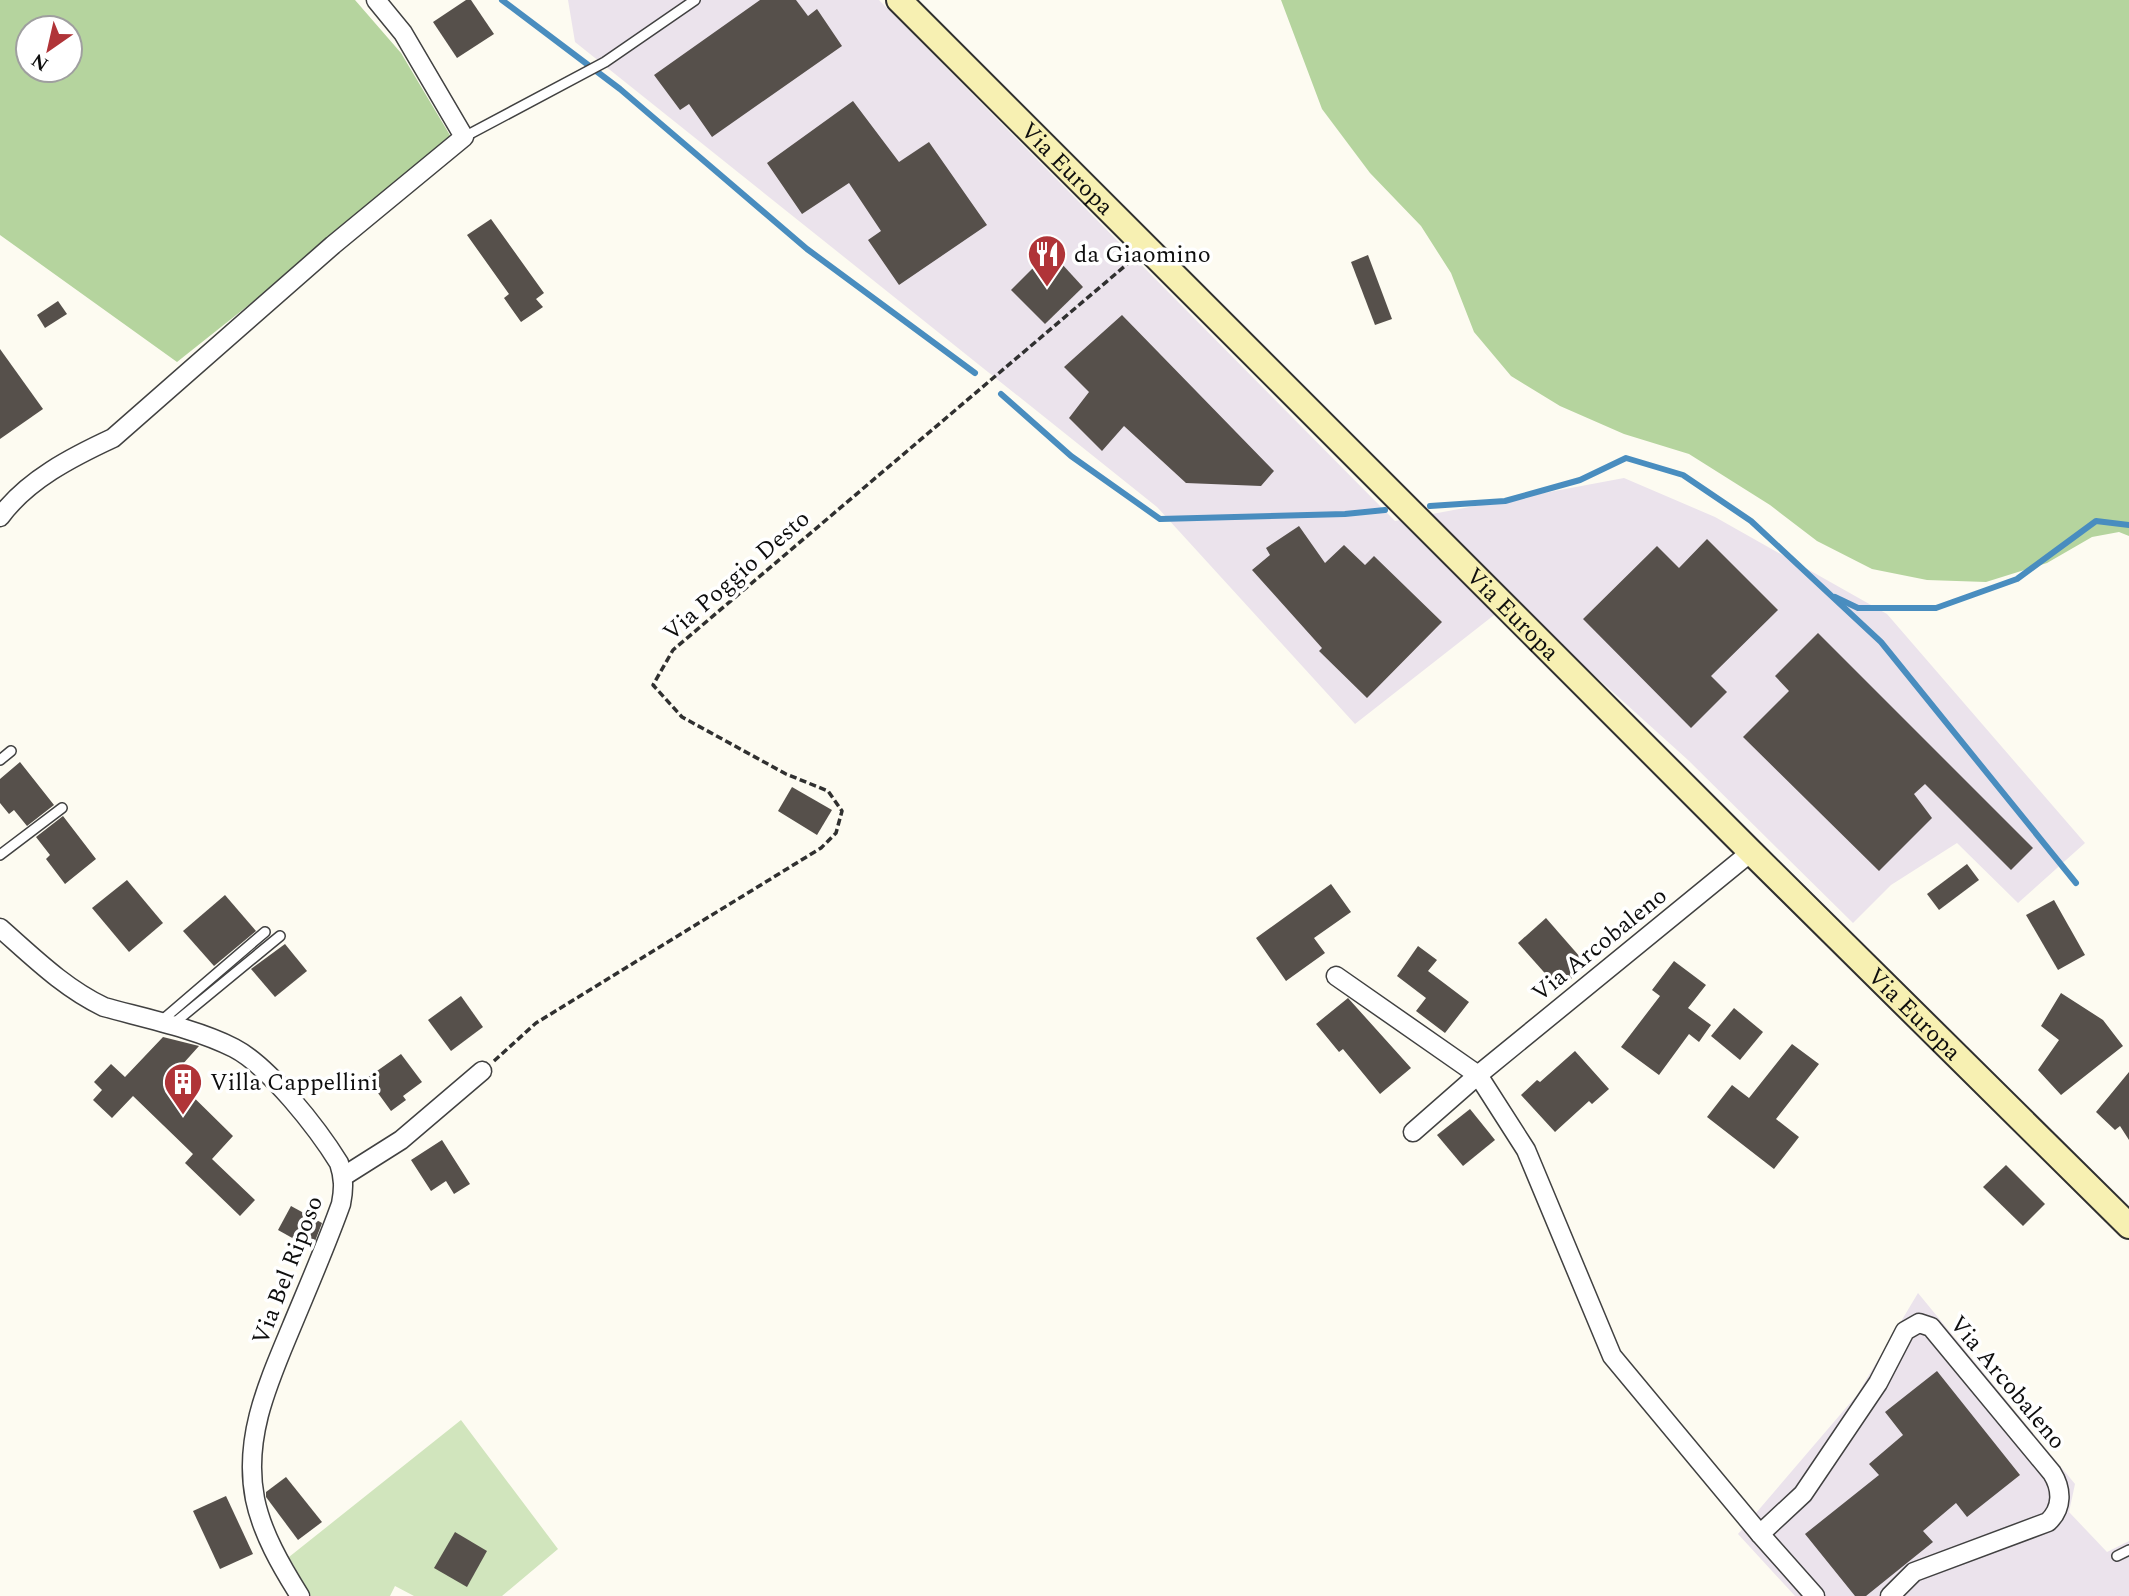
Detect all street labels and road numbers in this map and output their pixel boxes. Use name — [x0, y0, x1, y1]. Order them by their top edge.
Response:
street label: Via Europa — [1011, 114, 1122, 224]
street label: Via Poggio Desto — [655, 502, 818, 650]
street label: Via Europa — [1457, 559, 1567, 670]
street label: Via Arcobaleno — [1524, 879, 1675, 1011]
street label: Via Europa — [1858, 959, 1969, 1070]
street label: Via Bel Riposo — [243, 1191, 333, 1350]
street label: Via Arcobaleno — [1940, 1308, 2074, 1458]

